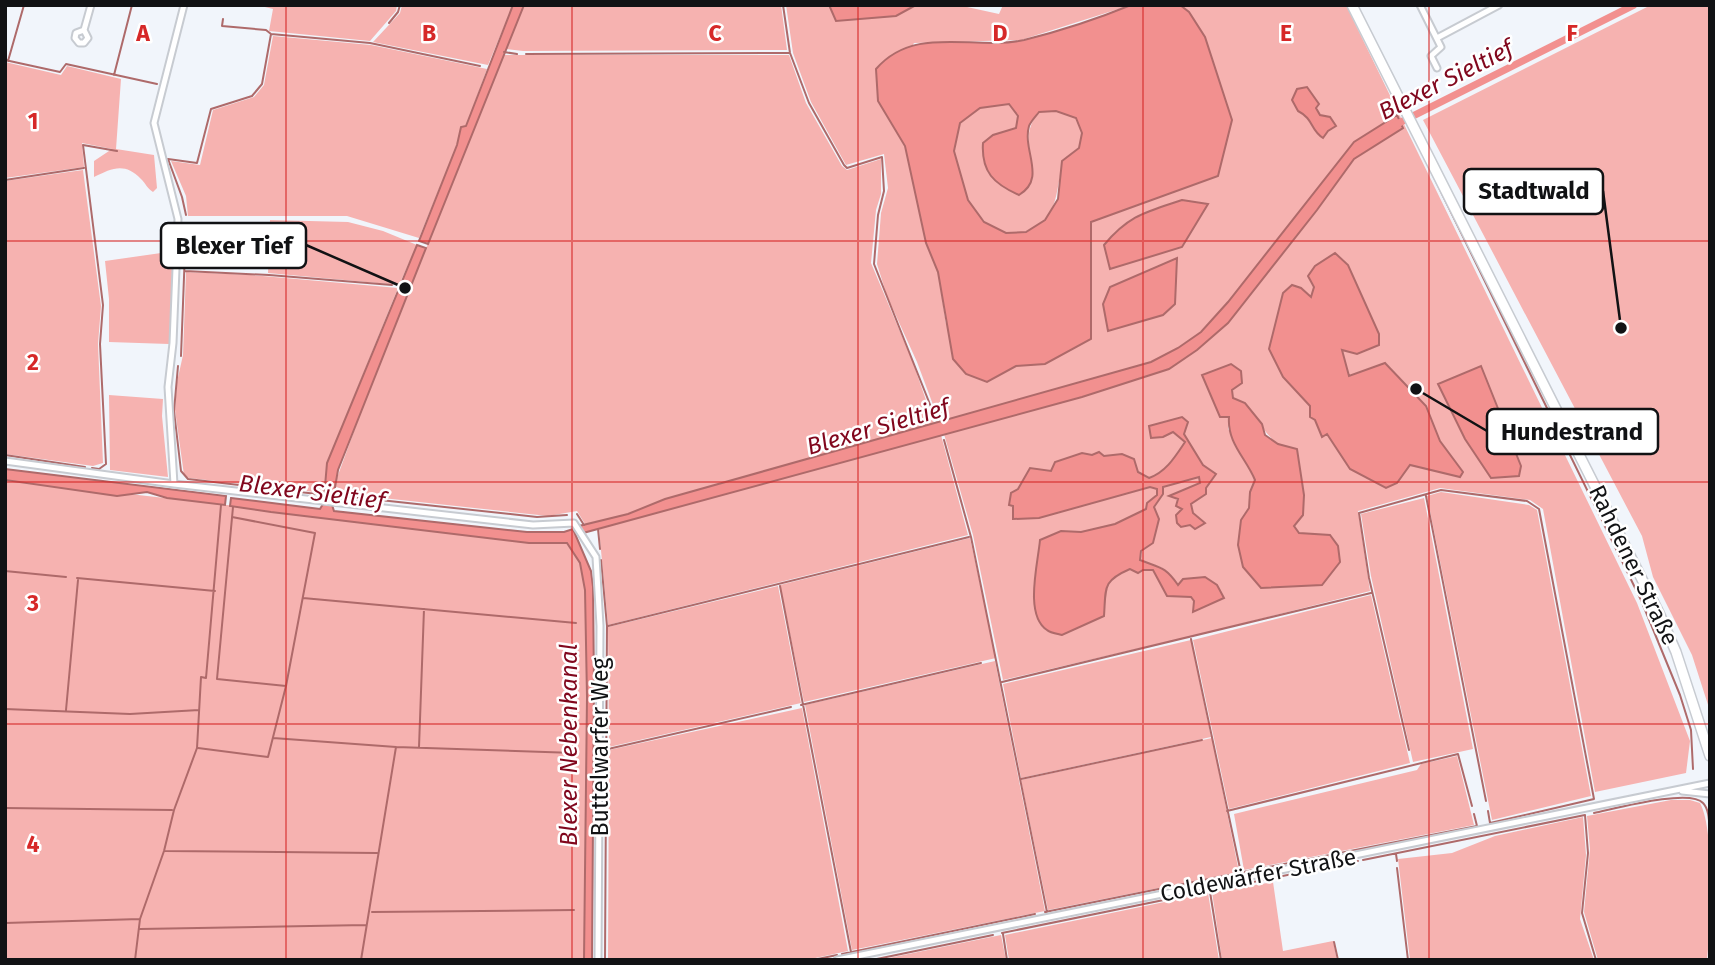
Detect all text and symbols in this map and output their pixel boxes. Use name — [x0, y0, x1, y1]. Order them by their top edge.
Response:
text: A — [135, 19, 150, 47]
text: B — [422, 19, 436, 47]
text: C — [708, 19, 722, 47]
text: D — [993, 19, 1008, 47]
text: E — [1280, 19, 1292, 47]
text: F — [1566, 19, 1578, 47]
water label: Blexer Sieltief — [1374, 33, 1521, 126]
text: 1 — [28, 107, 38, 135]
callout: Stadtwald — [1464, 169, 1603, 214]
text: Stadtwald — [1478, 177, 1590, 205]
callout: Blexer Tief — [161, 223, 306, 268]
text: Blexer Tief — [176, 232, 295, 260]
text: 2 — [27, 348, 39, 376]
water label: Blexer Sieltief — [803, 392, 956, 461]
callout: Hundestrand — [1487, 409, 1658, 454]
text: Hundestrand — [1501, 418, 1643, 446]
water label: Blexer Sieltief — [237, 469, 390, 515]
street label: Rahdener Straße — [1583, 480, 1685, 650]
text: 3 — [26, 589, 39, 617]
water label: Blexer Nebenkanal — [555, 644, 583, 846]
street label: Buttelwarfer Weg — [586, 658, 614, 836]
text: 4 — [27, 830, 40, 858]
street label: Coldewärfer Straße — [1158, 842, 1358, 908]

